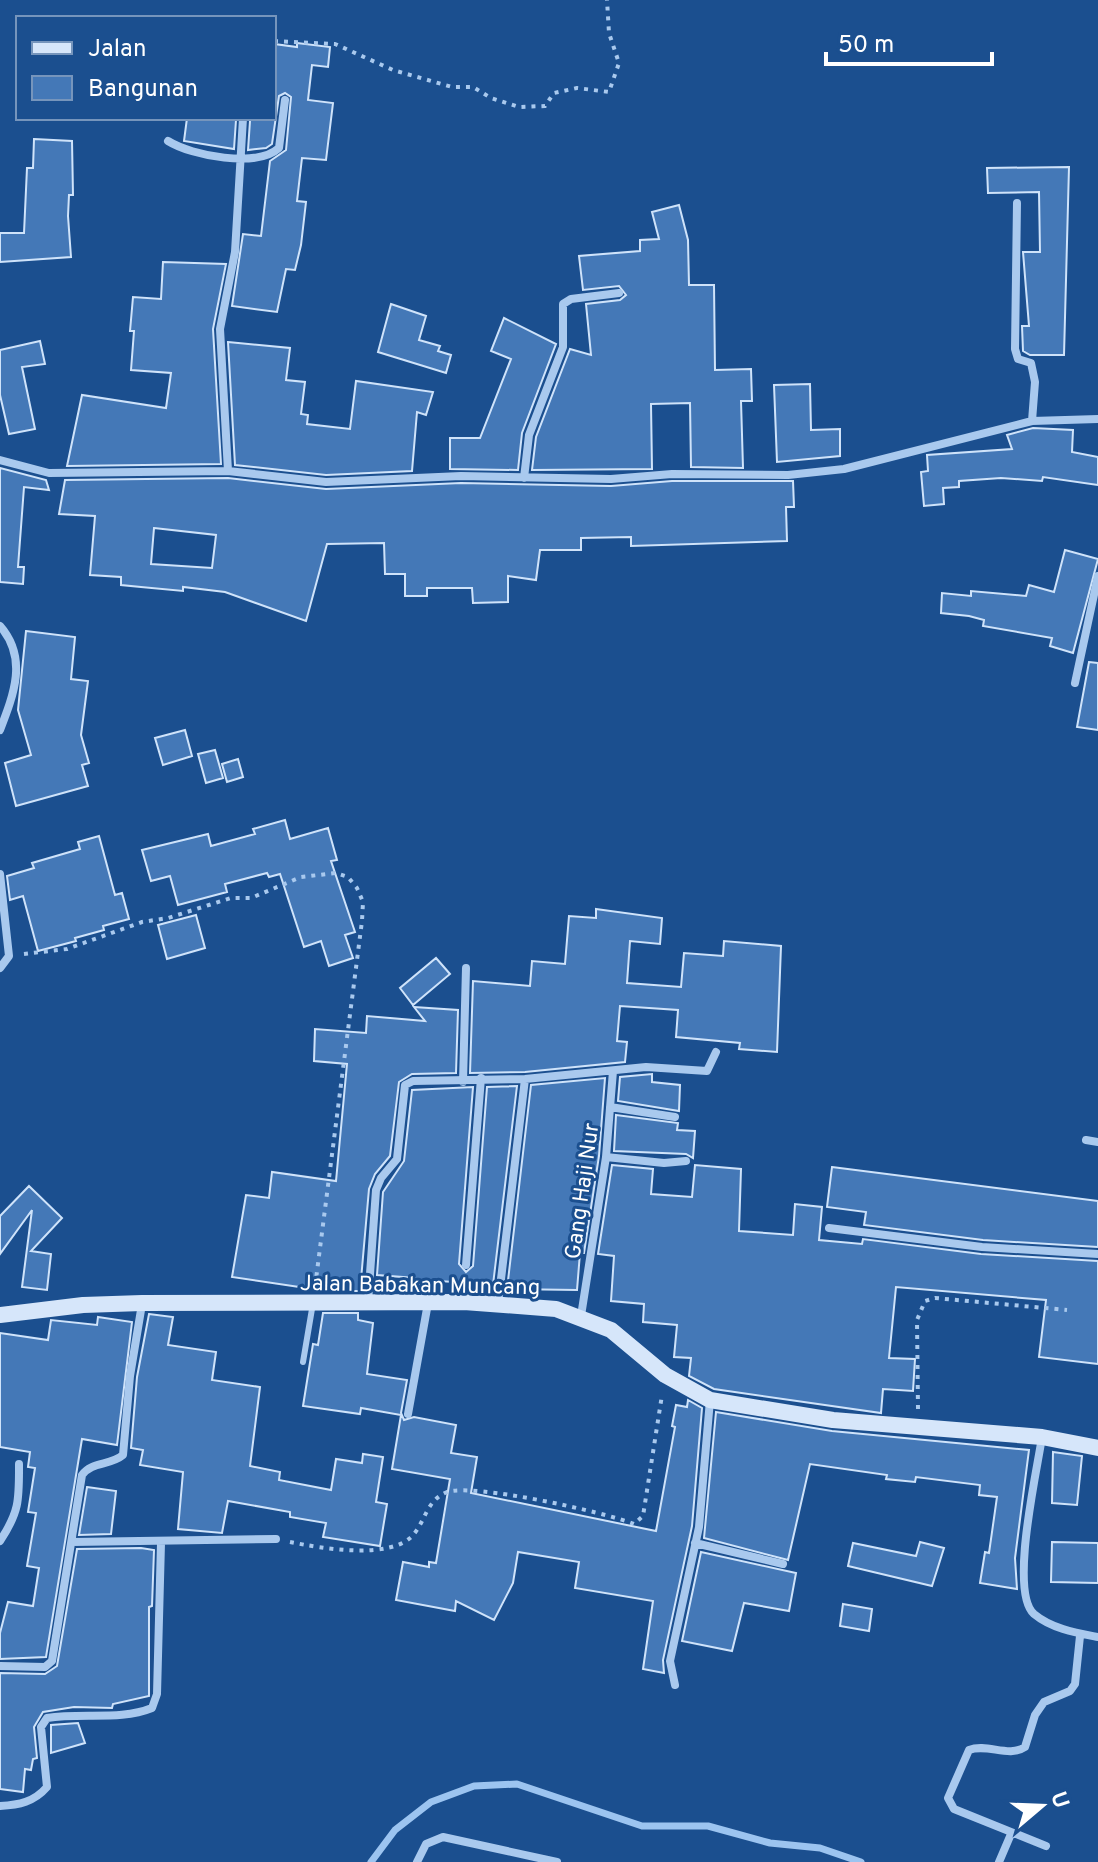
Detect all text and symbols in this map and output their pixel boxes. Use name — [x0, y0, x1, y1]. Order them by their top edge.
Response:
legend — [16, 16, 276, 120]
scale bar — [826, 16, 992, 66]
text: 50 m — [838, 31, 894, 61]
text: Jalan — [88, 35, 146, 65]
text: Bangunan — [88, 75, 198, 105]
street label: Gang Haji Nur — [561, 1121, 606, 1261]
street label: Jalan Babakan Muncang — [300, 1271, 540, 1302]
north arrow — [1002, 1766, 1082, 1846]
text: U — [1043, 1788, 1074, 1812]

